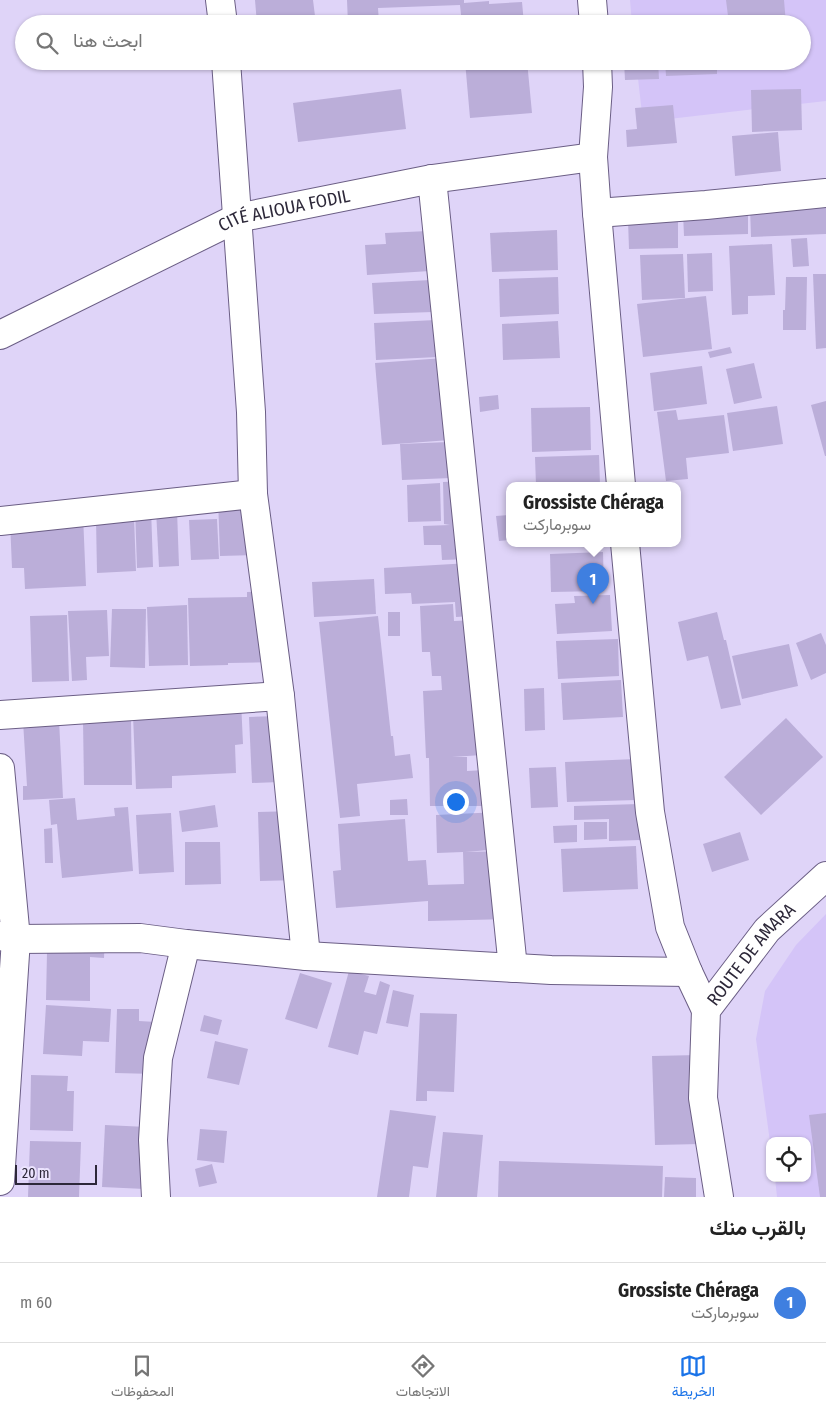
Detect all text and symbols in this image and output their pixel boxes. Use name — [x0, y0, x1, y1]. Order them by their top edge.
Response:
search box — [15, 15, 811, 70]
icon: search — [33, 29, 61, 57]
text: ابحث هنا — [73, 29, 143, 52]
street label: CITÉ ALIOUA FODIL — [215, 185, 352, 237]
popup — [506, 482, 681, 547]
text: Grossiste Chéraga — [523, 491, 664, 514]
text: سوبرماركت — [523, 515, 591, 534]
pin: 1 — [577, 563, 609, 604]
your location — [443, 789, 469, 815]
street label: ROUTE DE AMARA — [702, 898, 800, 1010]
map controls — [766, 1137, 811, 1182]
button: locate — [766, 1137, 811, 1182]
scale bar — [15, 1162, 98, 1185]
text: 20 m — [22, 1165, 50, 1182]
text: بالقرب منك — [709, 1215, 806, 1241]
text: Grossiste Chéraga — [618, 1279, 759, 1302]
text: 60 m — [20, 1293, 52, 1312]
text: 1 — [787, 1293, 793, 1312]
text: سوبرماركت — [691, 1303, 759, 1322]
tab: المحفوظات — [111, 1352, 174, 1404]
tab: الاتجاهات — [396, 1352, 450, 1404]
tab: الخريطة — [672, 1352, 715, 1404]

